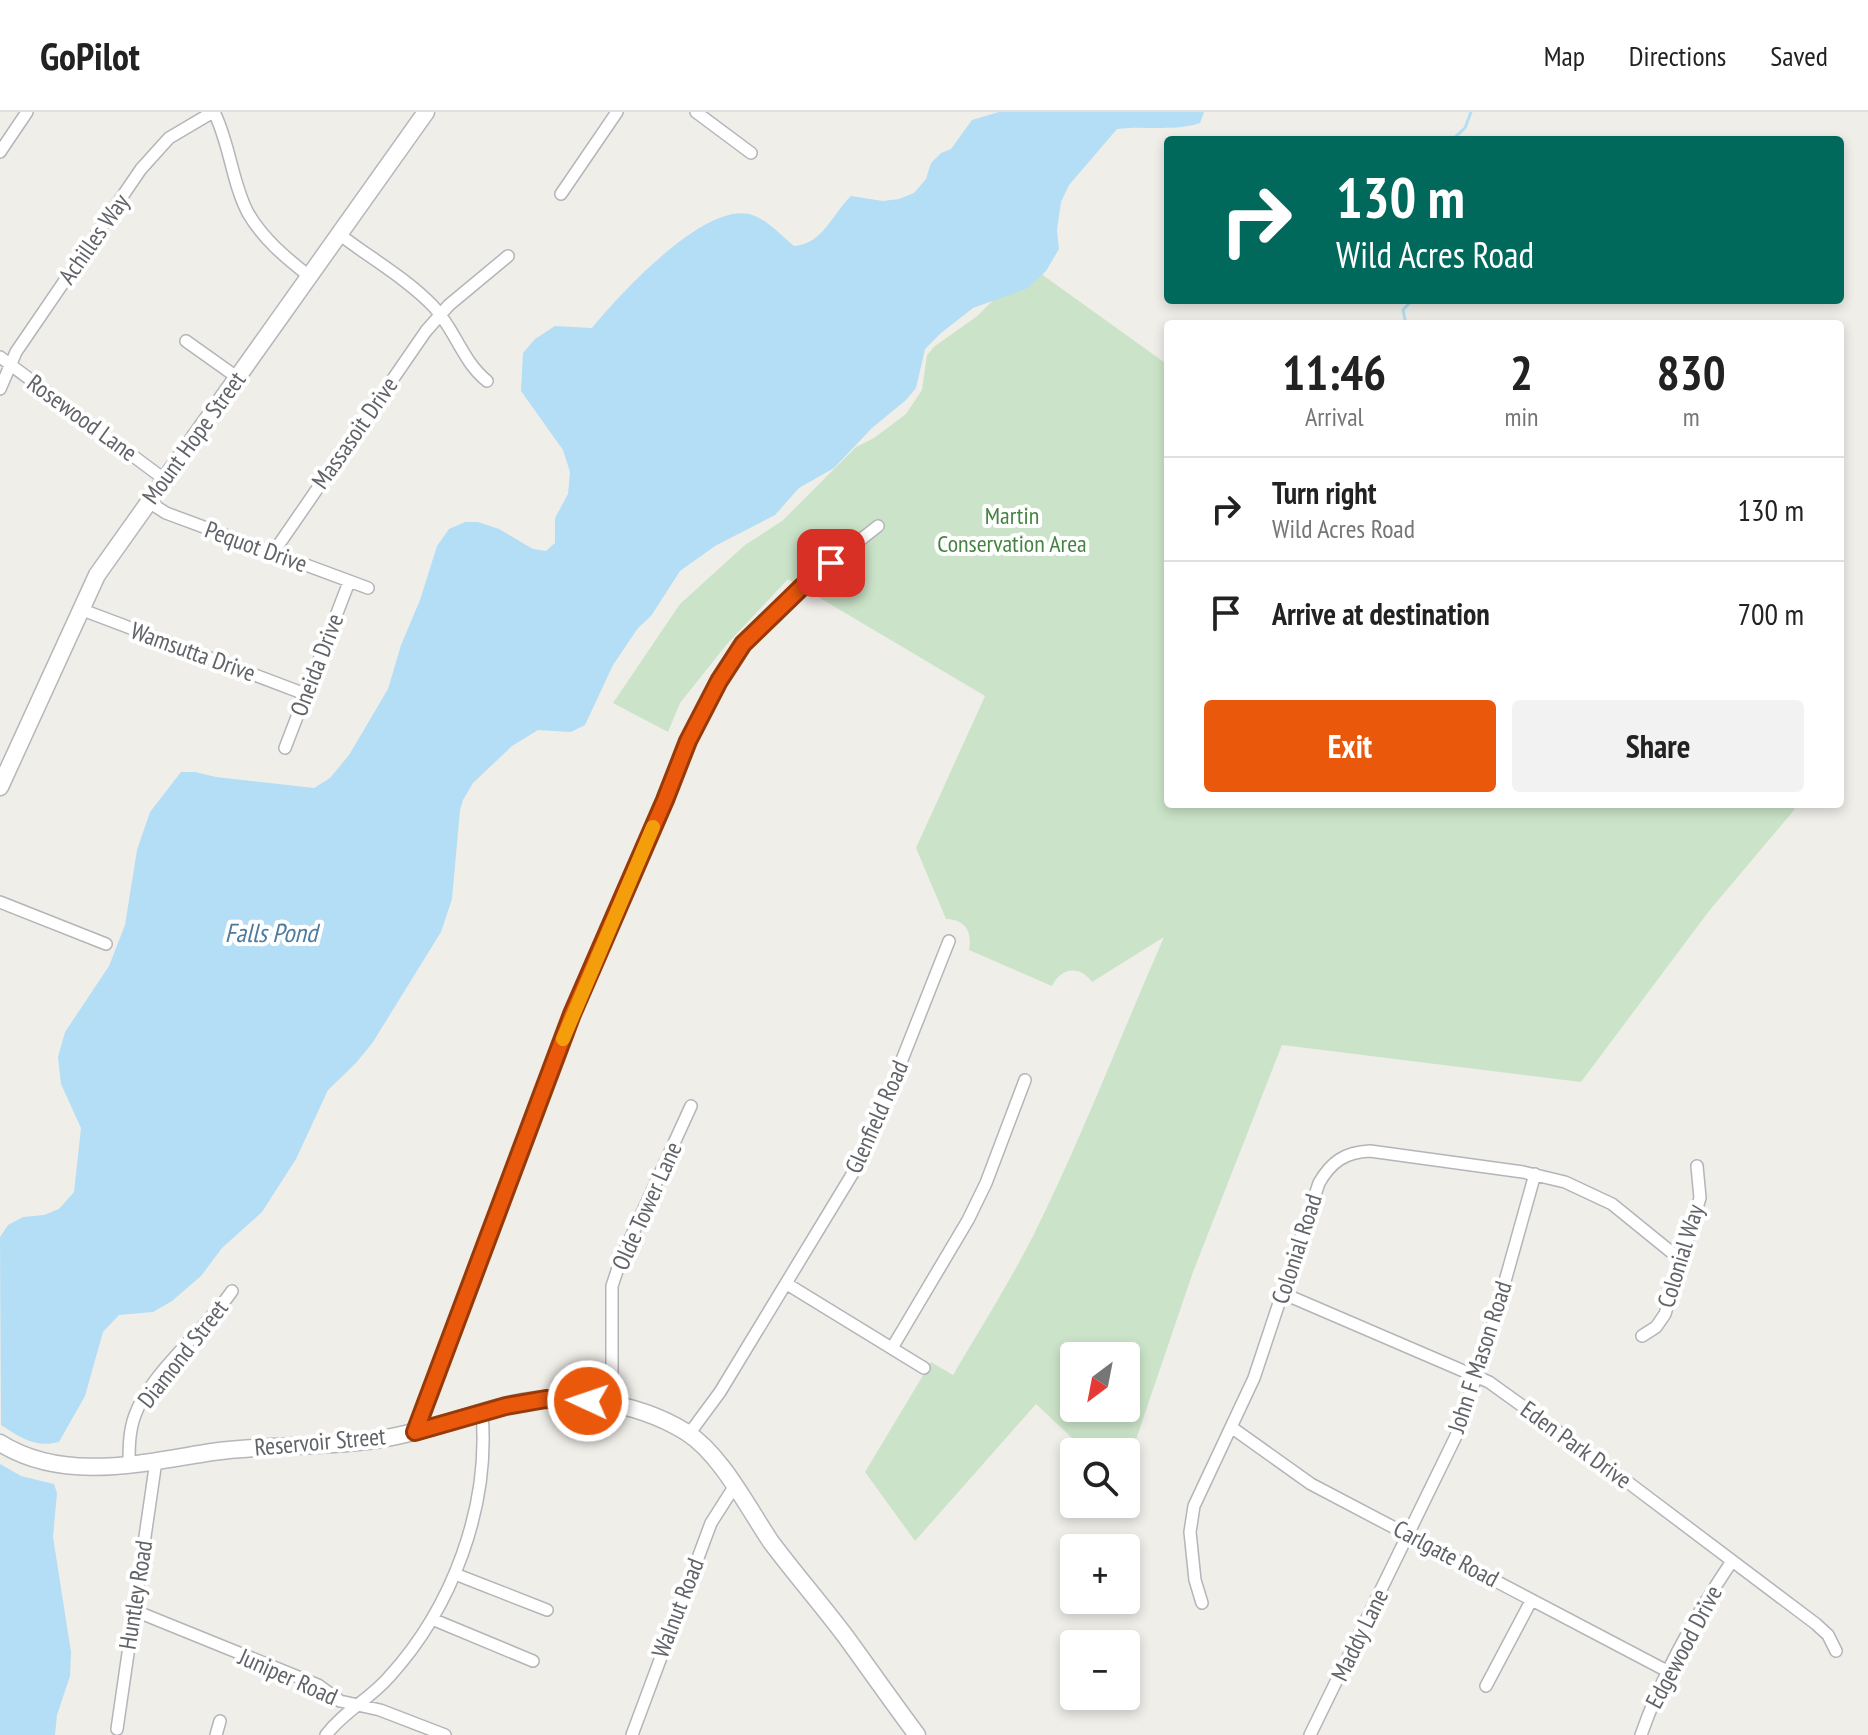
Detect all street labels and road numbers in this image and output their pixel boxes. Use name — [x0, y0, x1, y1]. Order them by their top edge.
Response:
street label: Achilles Way — [51, 188, 136, 290]
street label: Mount Hope Street — [135, 365, 252, 510]
street label: Rosewood Lane — [21, 367, 143, 468]
street label: Massasoit Drive — [305, 371, 404, 495]
street label: Pequot Drive — [201, 514, 311, 579]
street label: Oneida Drive — [283, 609, 350, 721]
street label: Wamsutta Drive — [127, 615, 260, 688]
street label: Glenfield Road — [838, 1056, 915, 1178]
street label: Olde Tower Lane — [604, 1137, 689, 1275]
street label: Colonial Road — [1264, 1190, 1329, 1308]
street label: Colonial Way — [1650, 1201, 1711, 1311]
street label: John F Mason Road — [1440, 1277, 1519, 1437]
street label: Diamond Street — [131, 1293, 235, 1414]
street label: Eden Park Drive — [1515, 1394, 1638, 1495]
street label: Reservoir Street — [253, 1420, 387, 1463]
street label: Carlgate Road — [1388, 1513, 1504, 1594]
street label: Huntley Road — [112, 1538, 159, 1652]
street label: Walnut Road — [644, 1554, 711, 1662]
street label: Edgewood Drive — [1638, 1580, 1729, 1713]
street label: Maddy Lane — [1324, 1584, 1395, 1686]
street label: Juniper Road — [233, 1641, 342, 1712]

